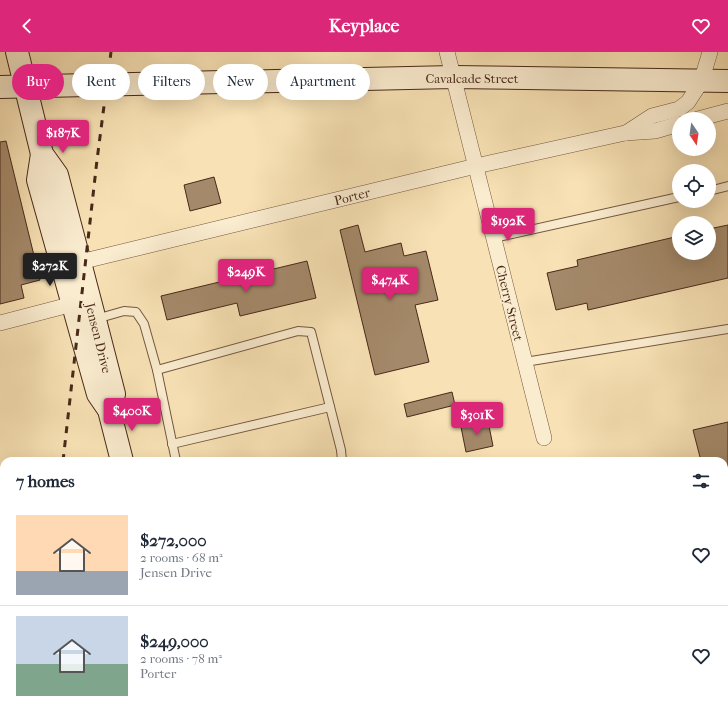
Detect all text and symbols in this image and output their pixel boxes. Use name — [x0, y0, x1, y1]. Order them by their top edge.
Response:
icon: back — [16, 15, 38, 37]
icon: heart — [690, 15, 712, 37]
text: Keyplace — [329, 16, 399, 37]
chip: Buy — [12, 64, 64, 100]
chip: Rent — [72, 64, 130, 100]
chip: Filters — [138, 64, 205, 100]
chip: New — [213, 64, 268, 100]
chip: Apartment — [276, 64, 370, 100]
street label: Cavalcade Street — [426, 71, 519, 86]
north arrow — [672, 112, 716, 156]
map controls — [672, 112, 716, 260]
pin: $187K — [35, 120, 91, 154]
text: $187K — [46, 125, 80, 140]
button: locate — [672, 164, 716, 208]
street label: Porter — [333, 185, 372, 208]
pin: $192K — [480, 208, 536, 242]
text: $192K — [491, 213, 525, 228]
button: layers — [672, 216, 716, 260]
pin: $272K — [22, 253, 78, 287]
text: $272K — [32, 258, 68, 273]
pin: $249K — [218, 259, 274, 293]
text: $249K — [227, 264, 265, 279]
street label: Cherry Street — [493, 264, 526, 343]
pin: $474K — [362, 267, 418, 301]
text: $474K — [371, 272, 409, 287]
street label: Jensen Drive — [82, 300, 115, 375]
pin: $400K — [104, 398, 160, 432]
pin: $301K — [449, 402, 505, 436]
text: $400K — [113, 403, 151, 418]
text: $301K — [460, 407, 494, 422]
icon: filters — [690, 470, 712, 492]
text: 7 homes — [16, 471, 75, 491]
text: $272,000 — [140, 530, 207, 550]
icon: home — [48, 531, 96, 579]
icon: heart — [690, 544, 712, 566]
text: 2 rooms · 68 m² — [140, 550, 223, 565]
text: Jensen Drive — [140, 565, 212, 580]
text: $249,000 — [140, 631, 209, 651]
icon: home — [48, 632, 96, 680]
icon: heart — [690, 645, 712, 667]
text: 2 rooms · 78 m² — [140, 651, 222, 666]
text: Porter — [140, 666, 176, 681]

